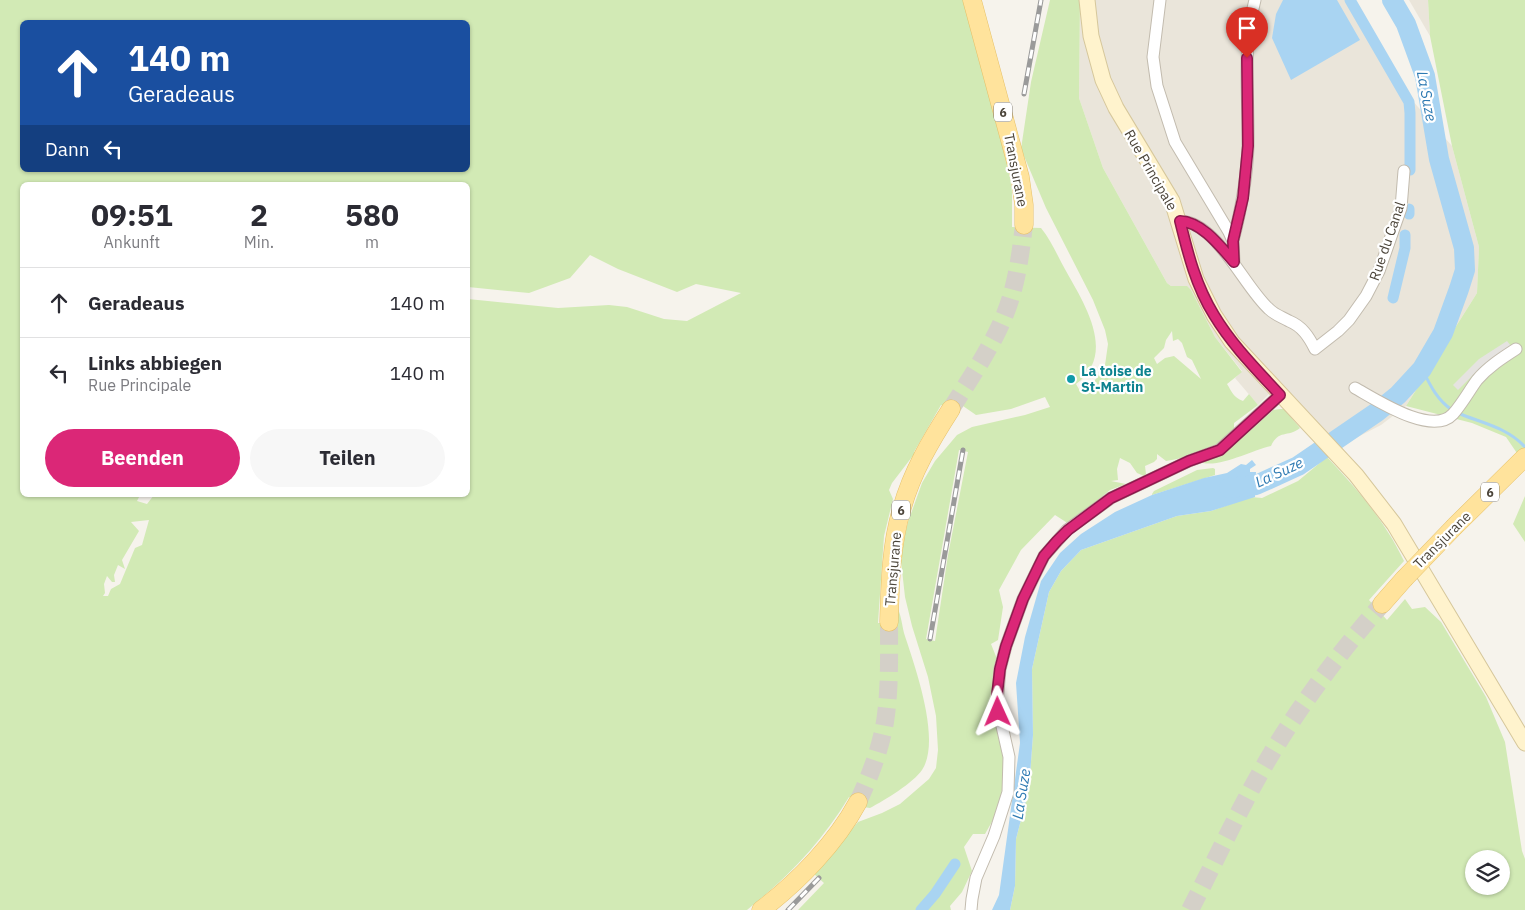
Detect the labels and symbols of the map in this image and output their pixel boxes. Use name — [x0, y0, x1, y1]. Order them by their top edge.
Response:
pin — [1226, 7, 1268, 58]
water label: La Suze — [1413, 69, 1441, 123]
road number: 6 — [994, 102, 1012, 121]
street label: Rue Principale — [1121, 126, 1182, 214]
street label: Transjurane — [1000, 132, 1032, 209]
street label: Rue du Canal — [1365, 199, 1409, 283]
place label: La toise de St-Martin — [1081, 362, 1152, 396]
marker: La toise de St-Martin — [1065, 373, 1077, 385]
water label: La Suze — [1252, 453, 1306, 491]
road number: 6 — [1481, 482, 1499, 502]
road number: 6 — [892, 500, 910, 520]
street label: Transjurane — [1409, 507, 1475, 573]
street label: Transjurane — [881, 531, 905, 607]
position arrow — [971, 685, 1023, 737]
water label: La Suze — [1008, 767, 1034, 821]

